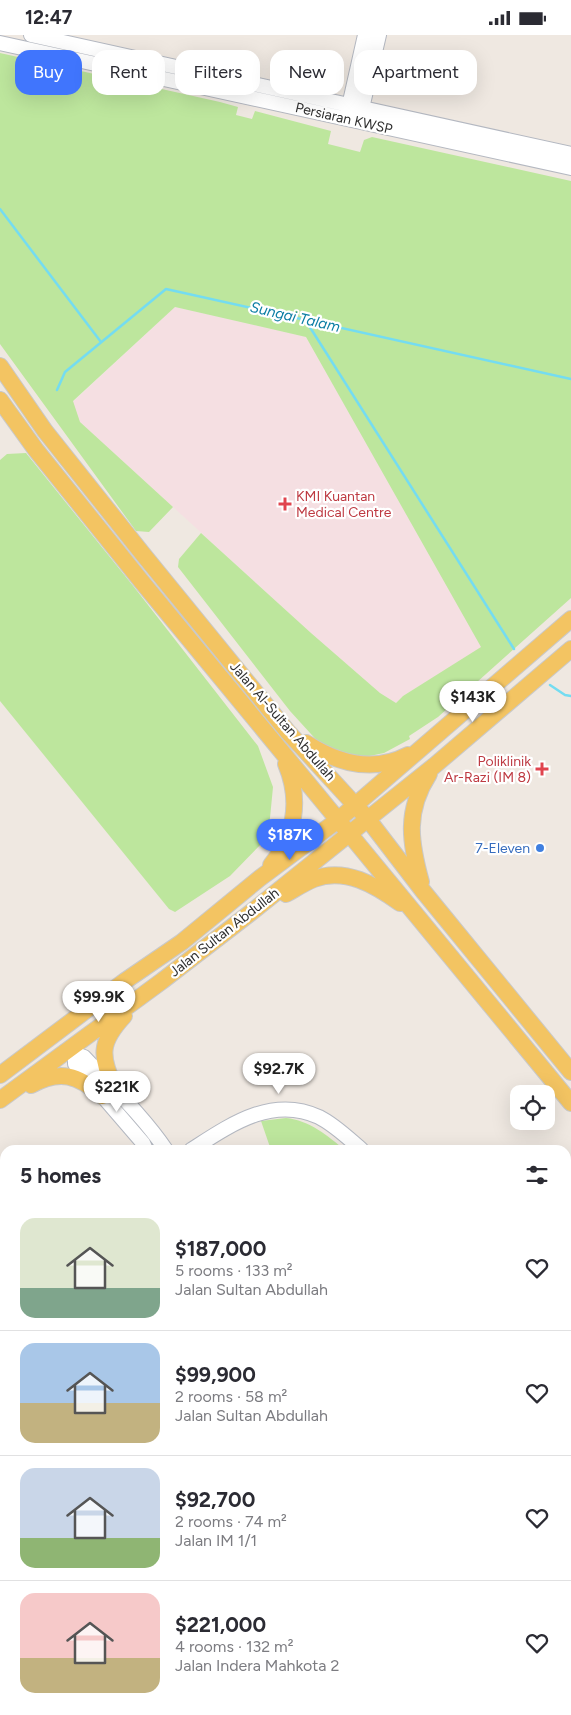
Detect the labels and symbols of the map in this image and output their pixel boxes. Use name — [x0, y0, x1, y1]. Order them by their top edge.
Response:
street label: Persiaran KWSP — [294, 99, 394, 138]
water label: Sungai Talam — [248, 298, 342, 336]
place label: KMI Kuantan Medical Centre — [296, 488, 392, 521]
marker: KMI Kuantan Medical Centre — [278, 497, 292, 511]
street label: Jalan Al-Sultan Abdullah — [226, 658, 339, 784]
pin: $143K — [438, 681, 508, 723]
place label: Poliklinik Ar-Razi (IM 8) — [444, 753, 531, 786]
marker: Poliklinik Ar-Razi (IM 8) — [535, 762, 549, 776]
pin: $187K — [255, 819, 325, 861]
place label: 7-Eleven — [475, 840, 530, 857]
marker: 7-Eleven — [534, 842, 546, 854]
street label: Jalan Sultan Abdullah — [166, 884, 282, 980]
pin: $99.9K — [58, 981, 140, 1023]
pin: $92.7K — [238, 1053, 320, 1095]
pin: $221K — [82, 1071, 152, 1113]

